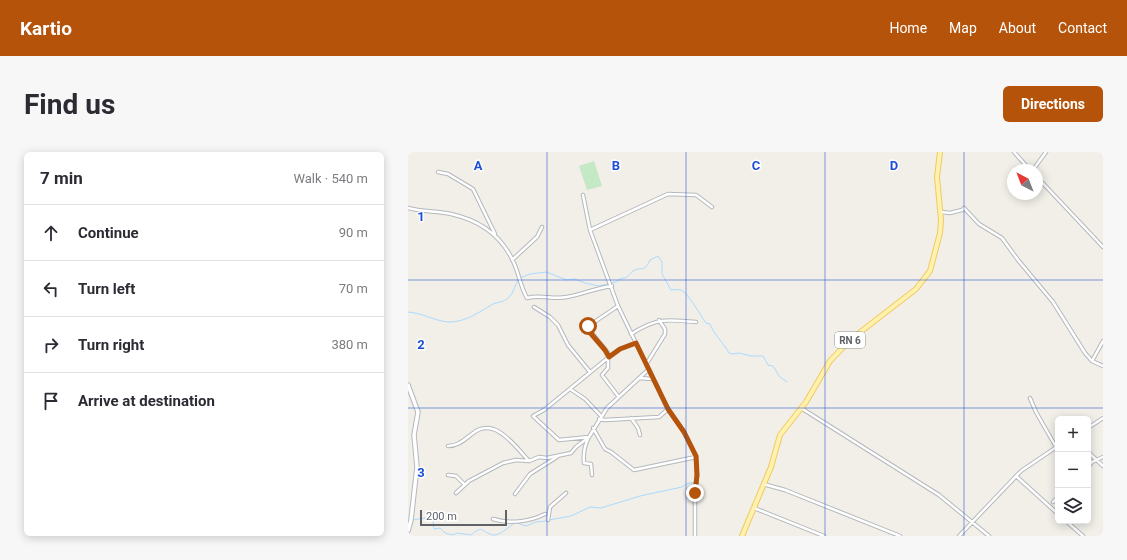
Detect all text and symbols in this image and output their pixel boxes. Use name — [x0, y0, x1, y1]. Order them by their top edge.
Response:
text: Kartio — [20, 17, 72, 40]
text: Home — [889, 20, 927, 36]
text: Map — [949, 20, 977, 36]
text: About — [999, 20, 1036, 36]
text: Contact — [1058, 20, 1107, 36]
button: Directions — [1003, 86, 1103, 122]
text: Find us — [24, 88, 115, 121]
text: A — [474, 158, 483, 173]
text: B — [612, 158, 620, 173]
text: C — [752, 158, 761, 173]
text: D — [890, 158, 898, 173]
north arrow — [1007, 164, 1043, 200]
text: 7 min — [40, 168, 83, 188]
text: Walk · 540 m — [293, 171, 368, 186]
text: 1 — [417, 209, 425, 224]
icon: ahead — [40, 222, 62, 244]
text: Continue — [78, 224, 139, 242]
text: 90 m — [339, 225, 368, 240]
icon: left — [40, 278, 62, 300]
text: Turn left — [78, 280, 135, 298]
text: 70 m — [339, 281, 368, 296]
route start — [579, 317, 597, 335]
road number: RN 6 — [835, 332, 865, 348]
icon: right — [40, 334, 62, 356]
text: Turn right — [78, 336, 144, 354]
text: 380 m — [331, 337, 368, 352]
text: 2 — [417, 337, 425, 352]
icon: arrive — [40, 390, 62, 412]
text: Arrive at destination — [78, 392, 215, 410]
map controls — [1055, 416, 1091, 524]
button: + — [1055, 416, 1091, 452]
button: − — [1055, 452, 1091, 488]
text: 3 — [417, 465, 425, 480]
route end — [686, 484, 704, 502]
button: layers — [1055, 488, 1091, 524]
scale bar — [420, 508, 507, 527]
text: 200 m — [426, 510, 457, 523]

